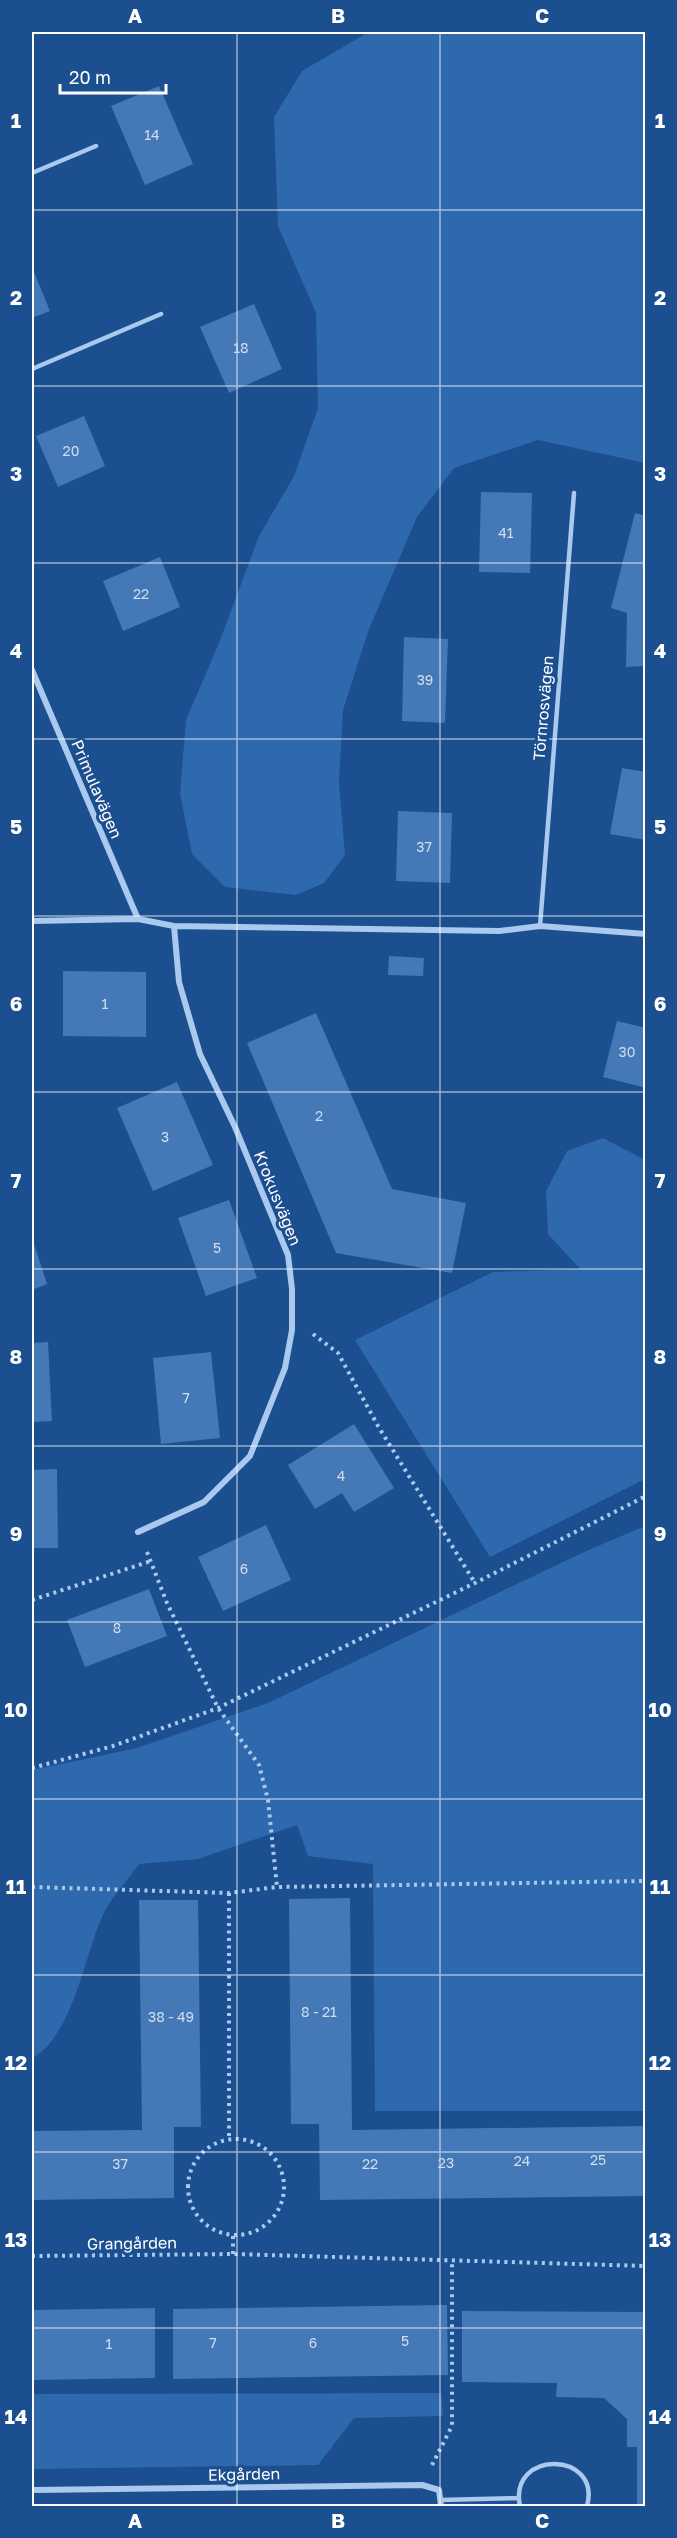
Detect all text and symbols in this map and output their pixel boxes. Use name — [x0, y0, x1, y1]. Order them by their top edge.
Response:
text: A — [128, 3, 142, 27]
text: B — [331, 3, 345, 27]
text: C — [535, 3, 549, 27]
scale bar — [60, 57, 166, 95]
text: 20 m — [69, 66, 111, 88]
text: 1 — [11, 108, 21, 132]
text: 1 — [655, 108, 665, 132]
house number: 14 — [144, 126, 160, 143]
text: 2 — [10, 285, 22, 309]
text: 2 — [654, 285, 666, 309]
house number: 18 — [233, 339, 249, 356]
house number: 20 — [63, 442, 79, 459]
text: 3 — [10, 461, 22, 485]
text: 3 — [654, 461, 666, 485]
house number: 41 — [498, 524, 514, 541]
house number: 22 — [133, 585, 149, 602]
text: 4 — [10, 638, 22, 662]
text: 4 — [654, 638, 666, 662]
street label: Törnrosvägen — [528, 655, 558, 761]
house number: 39 — [417, 671, 433, 688]
street label: Primulavägen — [67, 737, 127, 841]
text: 5 — [10, 814, 22, 838]
text: 5 — [654, 814, 666, 838]
house number: 37 — [416, 838, 432, 855]
text: 6 — [10, 991, 22, 1015]
text: 6 — [654, 991, 666, 1015]
house number: 1 — [102, 995, 109, 1012]
house number: 30 — [619, 1043, 635, 1060]
house number: 2 — [315, 1107, 323, 1124]
house number: 3 — [161, 1128, 169, 1145]
street label: Krokusvägen — [250, 1148, 306, 1248]
text: 7 — [11, 1168, 22, 1192]
text: 7 — [655, 1168, 666, 1192]
house number: 5 — [213, 1239, 221, 1256]
text: 8 — [10, 1344, 22, 1368]
text: 8 — [654, 1344, 666, 1368]
house number: 7 — [182, 1389, 190, 1406]
house number: 4 — [337, 1467, 345, 1484]
text: 9 — [10, 1521, 22, 1545]
text: 9 — [654, 1521, 666, 1545]
house number: 6 — [240, 1560, 248, 1577]
house number: 8 — [113, 1619, 121, 1636]
text: 10 — [4, 1697, 28, 1721]
text: 10 — [648, 1697, 672, 1721]
text: 11 — [6, 1874, 26, 1898]
text: 11 — [650, 1874, 670, 1898]
house number: 8 - 21 — [301, 2003, 337, 2020]
house number: 38 - 49 — [148, 2008, 194, 2025]
text: 12 — [5, 2050, 27, 2074]
text: 12 — [649, 2050, 671, 2074]
house number: 25 — [590, 2151, 606, 2168]
house number: 24 — [514, 2152, 530, 2169]
house number: 23 — [438, 2154, 454, 2171]
house number: 37 — [112, 2155, 128, 2172]
house number: 22 — [362, 2155, 378, 2172]
text: 13 — [5, 2227, 27, 2251]
text: 13 — [649, 2227, 671, 2251]
street label: Grangården — [87, 2232, 177, 2254]
house number: 5 — [401, 2332, 409, 2349]
house number: 7 — [209, 2334, 217, 2351]
house number: 6 — [309, 2334, 317, 2351]
house number: 1 — [106, 2335, 113, 2352]
text: 14 — [5, 2404, 27, 2428]
text: 14 — [649, 2404, 671, 2428]
street label: Ekgården — [208, 2463, 280, 2485]
text: A — [128, 2508, 142, 2532]
text: B — [331, 2508, 345, 2532]
text: C — [535, 2508, 549, 2532]

